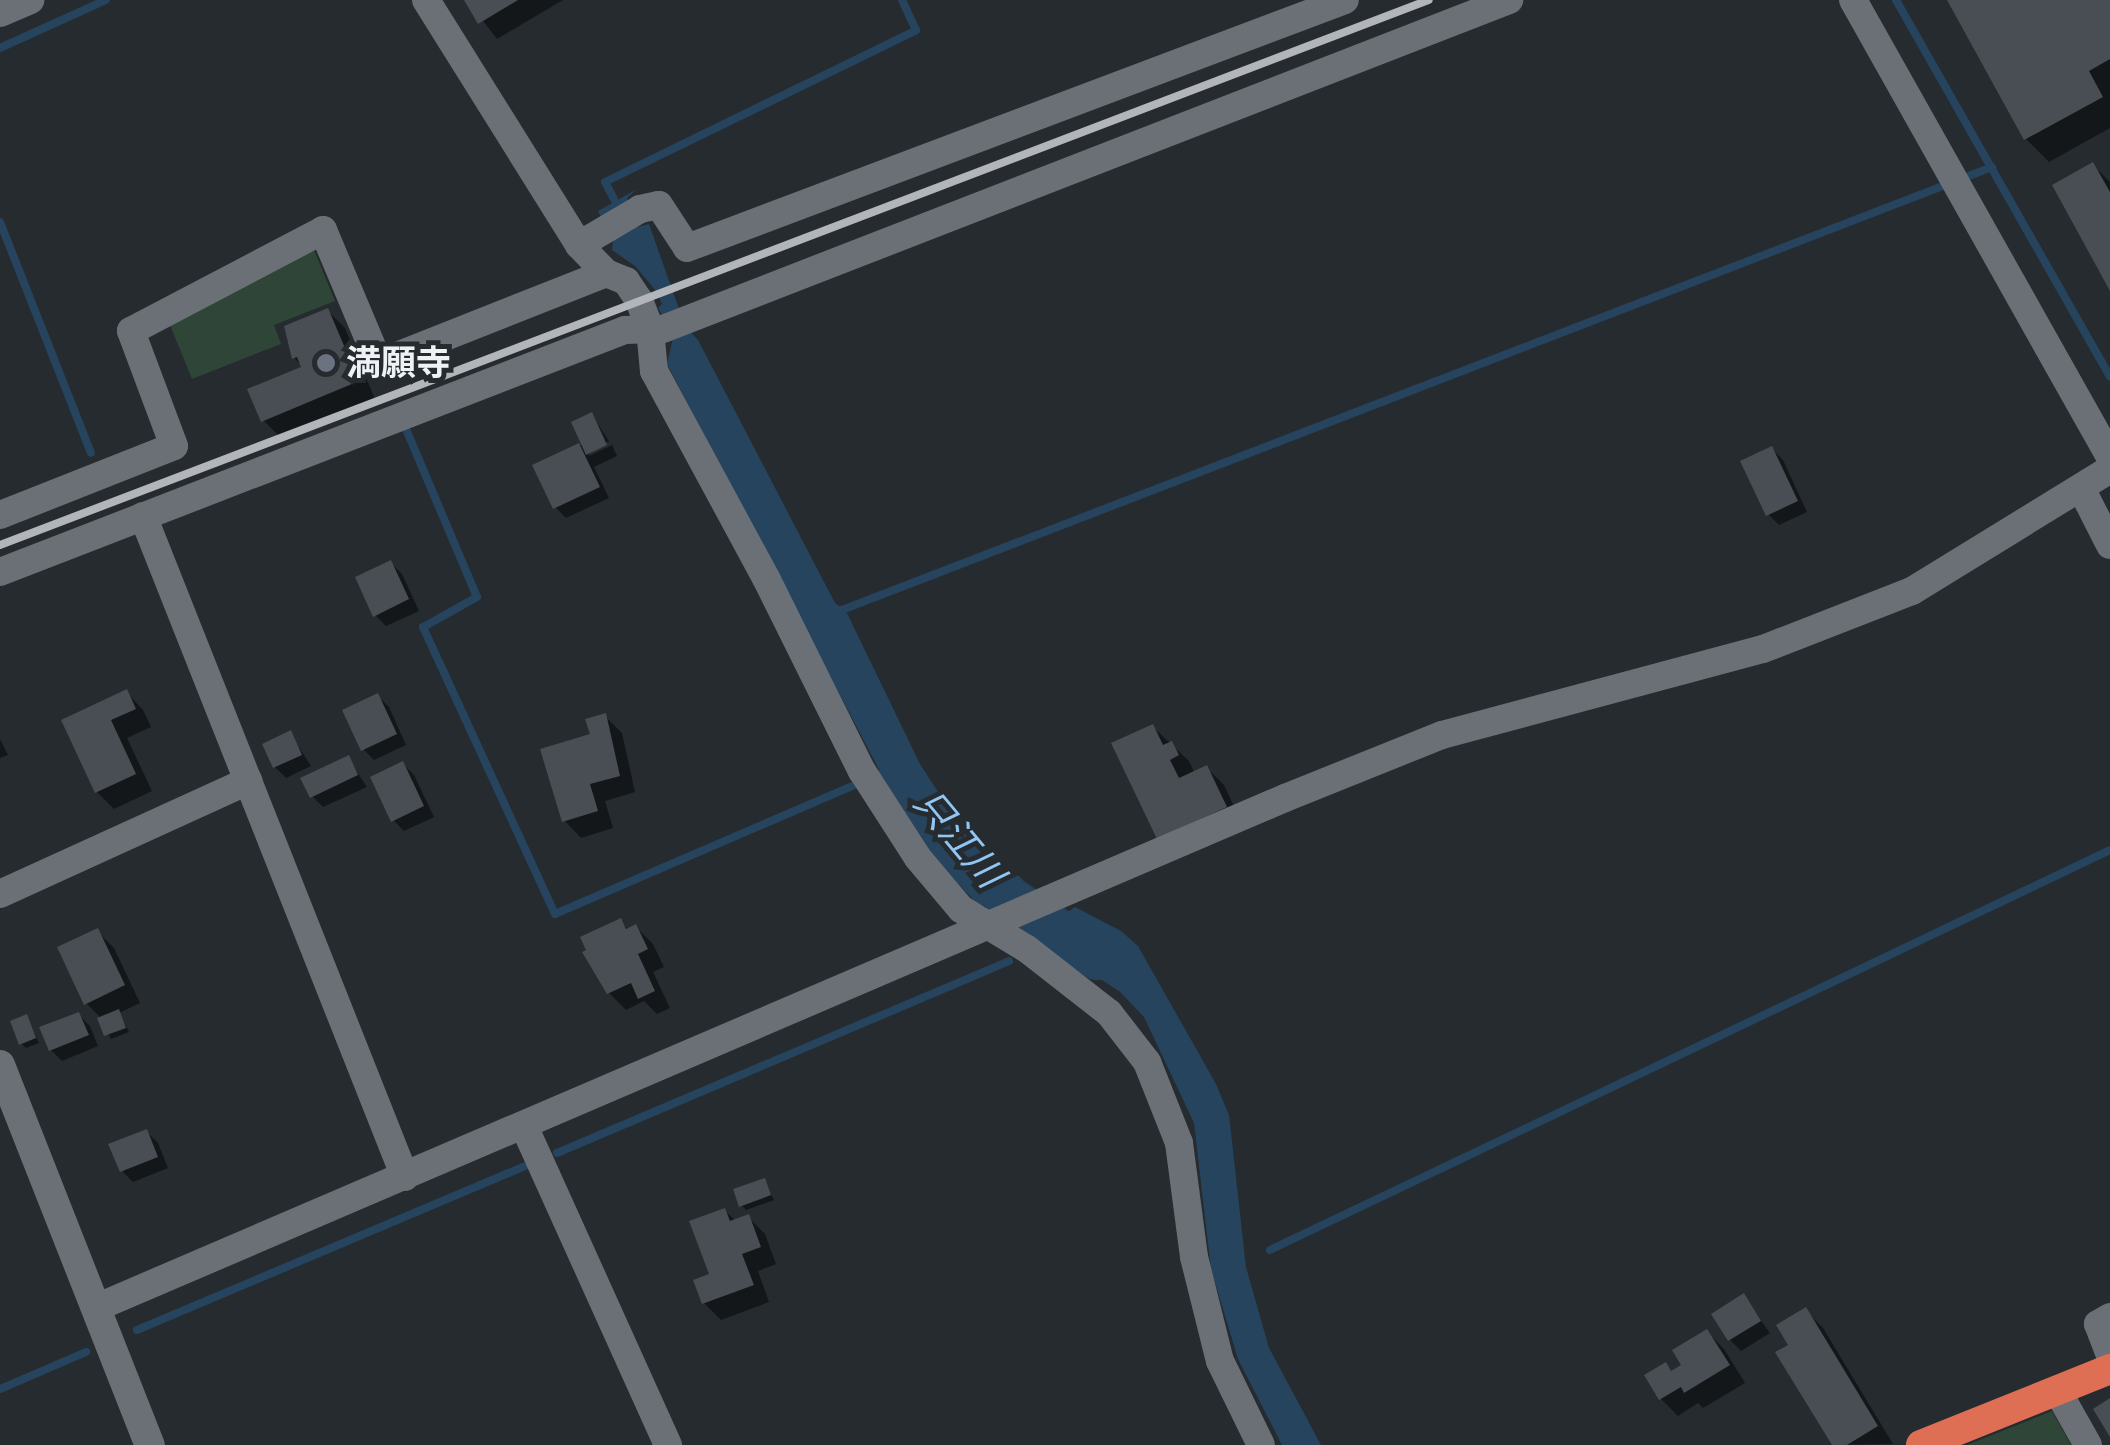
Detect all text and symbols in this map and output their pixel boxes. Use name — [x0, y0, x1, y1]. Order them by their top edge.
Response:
place label: 満願寺 — [346, 342, 451, 384]
marker: 満願寺 — [315, 352, 337, 374]
water label: 只江川 — [905, 780, 1013, 896]

